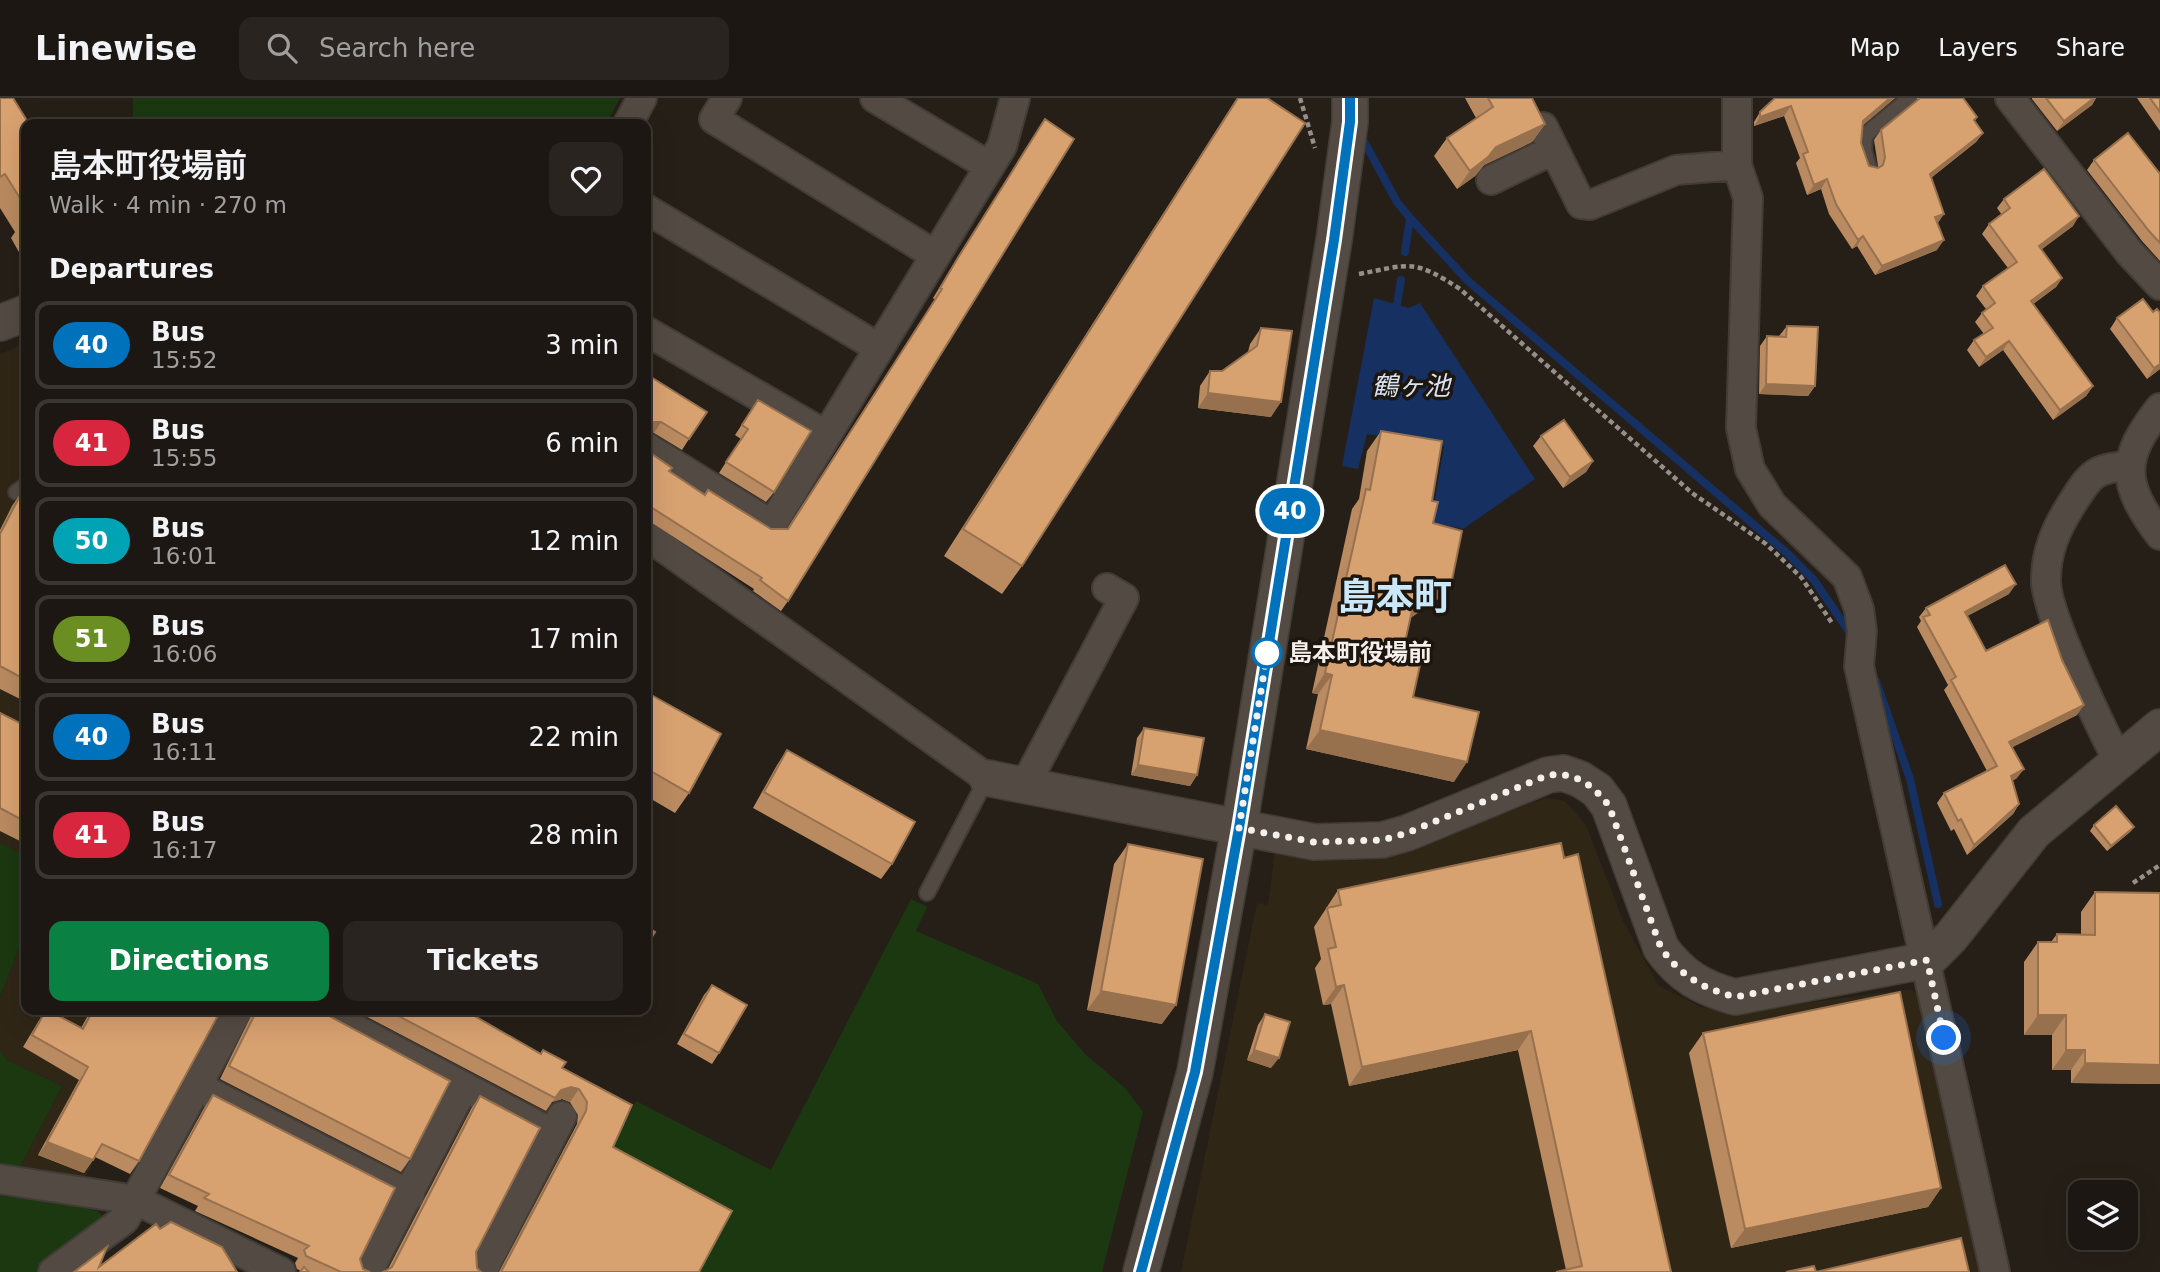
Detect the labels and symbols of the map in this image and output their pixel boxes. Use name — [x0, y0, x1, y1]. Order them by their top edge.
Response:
water label: 鶴ヶ池 — [1372, 371, 1453, 401]
line badge: 40 — [1258, 488, 1322, 534]
district label: 島本町 — [1338, 575, 1452, 619]
marker: 島本町役場前 — [1252, 638, 1282, 668]
place label: 島本町役場前 — [1288, 639, 1432, 667]
your location — [1926, 1020, 1961, 1055]

